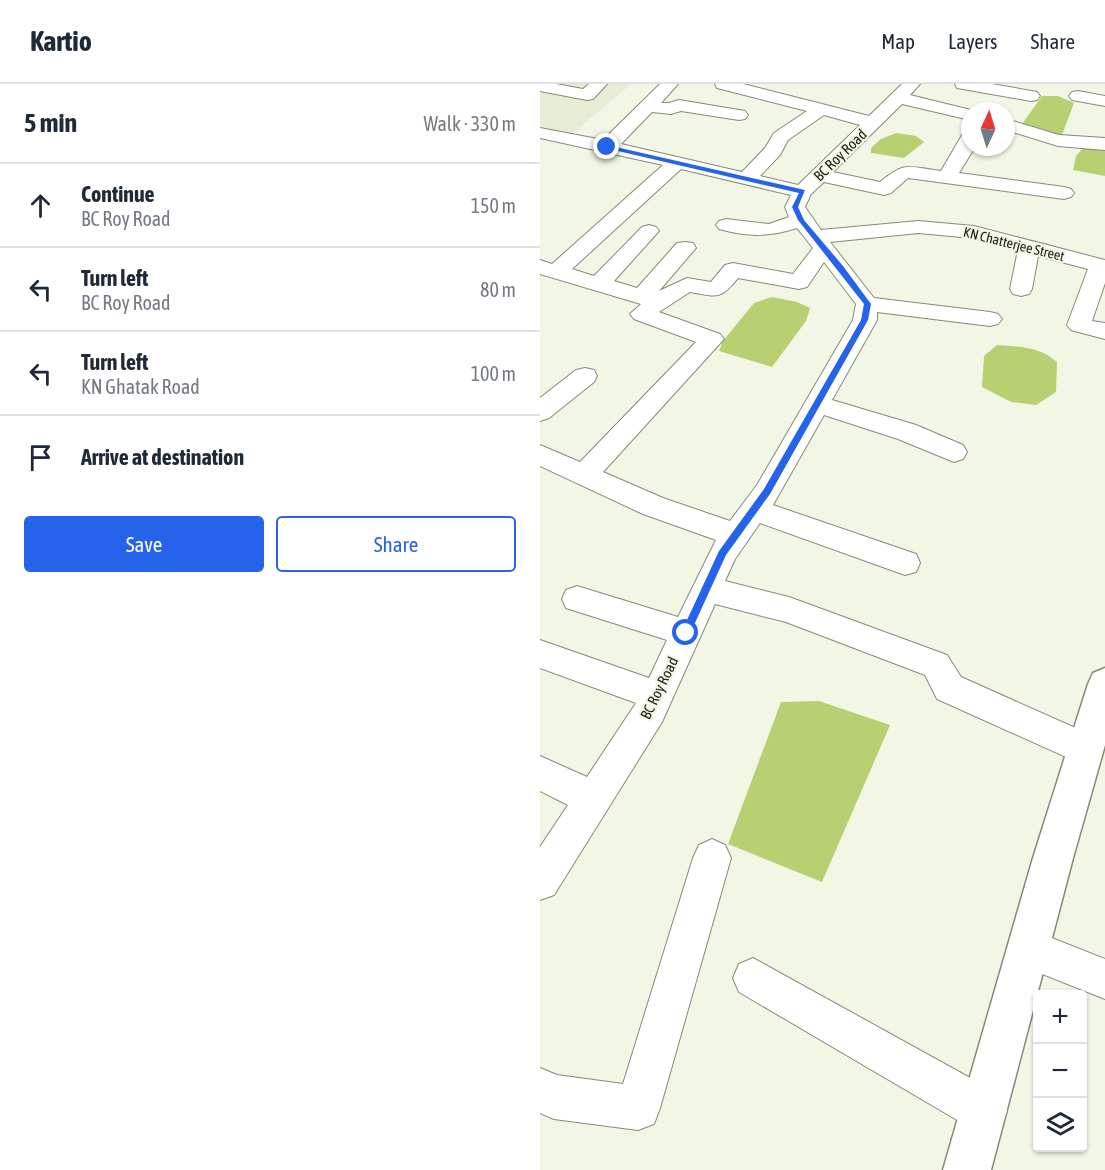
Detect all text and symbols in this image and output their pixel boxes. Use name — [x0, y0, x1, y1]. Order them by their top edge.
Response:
text: Kartio — [30, 25, 92, 57]
text: Map — [881, 29, 915, 53]
text: Layers — [948, 29, 998, 53]
text: Share — [1031, 29, 1075, 53]
north arrow — [961, 102, 1015, 156]
text: 5 min — [24, 108, 77, 138]
text: Walk · 330 m — [424, 112, 516, 135]
street label: BC Roy Road — [810, 126, 870, 184]
route end — [593, 133, 619, 159]
text: Continue — [81, 181, 155, 207]
icon: ahead — [24, 189, 57, 222]
text: 150 m — [471, 194, 516, 217]
text: BC Roy Road — [81, 207, 171, 230]
street label: KN Chatterjee Street — [962, 224, 1066, 264]
text: Turn left — [81, 265, 148, 291]
icon: left — [24, 273, 57, 306]
text: 80 m — [480, 278, 516, 301]
text: BC Roy Road — [81, 291, 171, 314]
text: Turn left — [81, 349, 148, 375]
icon: left — [24, 357, 57, 390]
text: 100 m — [471, 362, 516, 385]
text: KN Ghatak Road — [81, 375, 200, 398]
icon: arrive — [24, 441, 57, 474]
text: Arrive at destination — [81, 444, 244, 470]
button: Save — [24, 516, 264, 572]
button: Share — [276, 516, 516, 572]
route start — [672, 619, 698, 645]
street label: BC Roy Road — [637, 654, 681, 722]
map controls — [1033, 990, 1087, 1152]
button: + — [1033, 990, 1087, 1044]
button: − — [1033, 1044, 1087, 1098]
button: layers — [1033, 1098, 1087, 1152]

